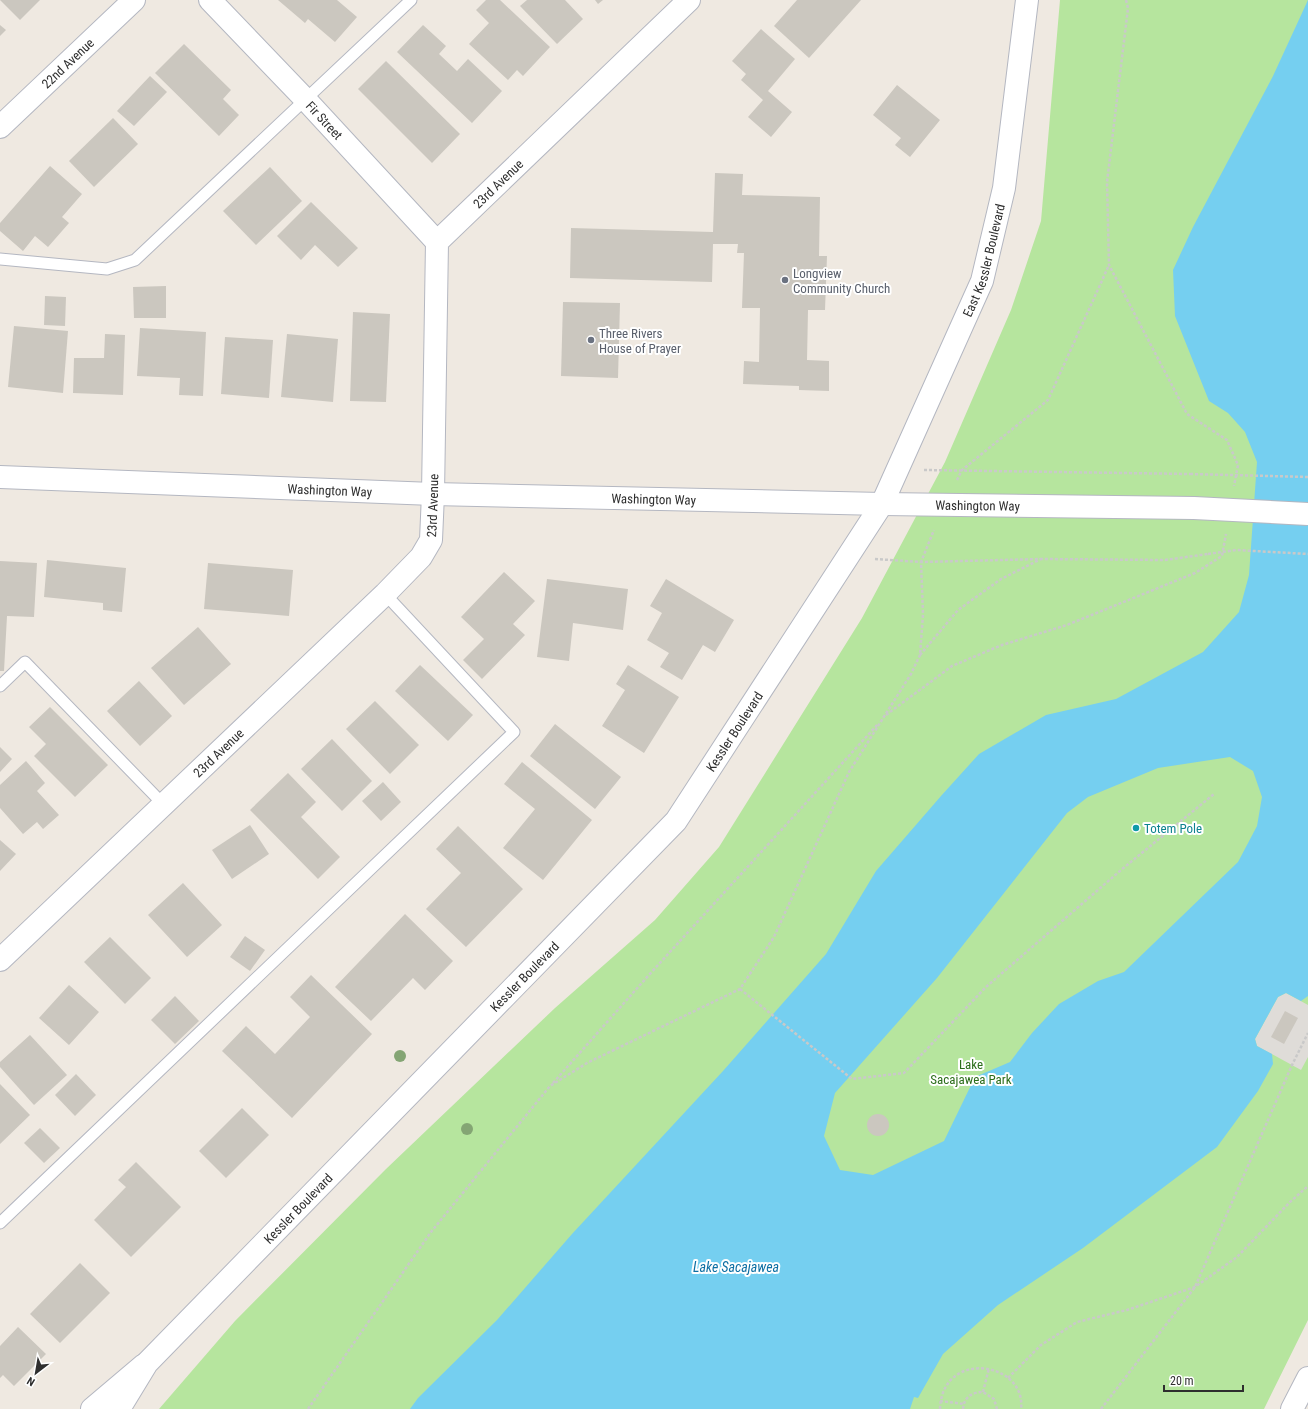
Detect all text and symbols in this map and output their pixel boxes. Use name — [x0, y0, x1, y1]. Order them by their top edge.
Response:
street label: 22nd Avenue — [38, 35, 97, 91]
street label: Fir Street — [303, 98, 346, 143]
street label: 23rd Avenue — [470, 156, 526, 211]
street label: East Kessler Boulevard — [959, 202, 1007, 319]
place label: Longview Community Church — [793, 266, 890, 296]
marker: Longview Community Church — [780, 275, 790, 285]
place label: Three Rivers House of Prayer — [599, 326, 681, 356]
marker: Three Rivers House of Prayer — [586, 335, 596, 345]
street label: 23rd Avenue — [424, 474, 441, 538]
street label: Washington Way — [287, 481, 373, 499]
street label: Washington Way — [611, 490, 697, 507]
street label: Washington Way — [935, 497, 1021, 513]
street label: Kessler Boulevard — [703, 689, 766, 774]
street label: 23rd Avenue — [190, 725, 246, 780]
place label: Totem Pole — [1144, 821, 1202, 836]
marker: Totem Pole — [1131, 823, 1141, 833]
street label: Kessler Boulevard — [487, 938, 562, 1015]
park label: Lake Sacajawea Park — [930, 1057, 1012, 1087]
street label: Kessler Boulevard — [261, 1170, 335, 1246]
water label: Lake Sacajawea — [693, 1259, 779, 1275]
north arrow — [16, 1353, 56, 1393]
scale bar — [1164, 1367, 1243, 1393]
text: N — [25, 1374, 37, 1388]
text: 20 m — [1170, 1374, 1194, 1388]

